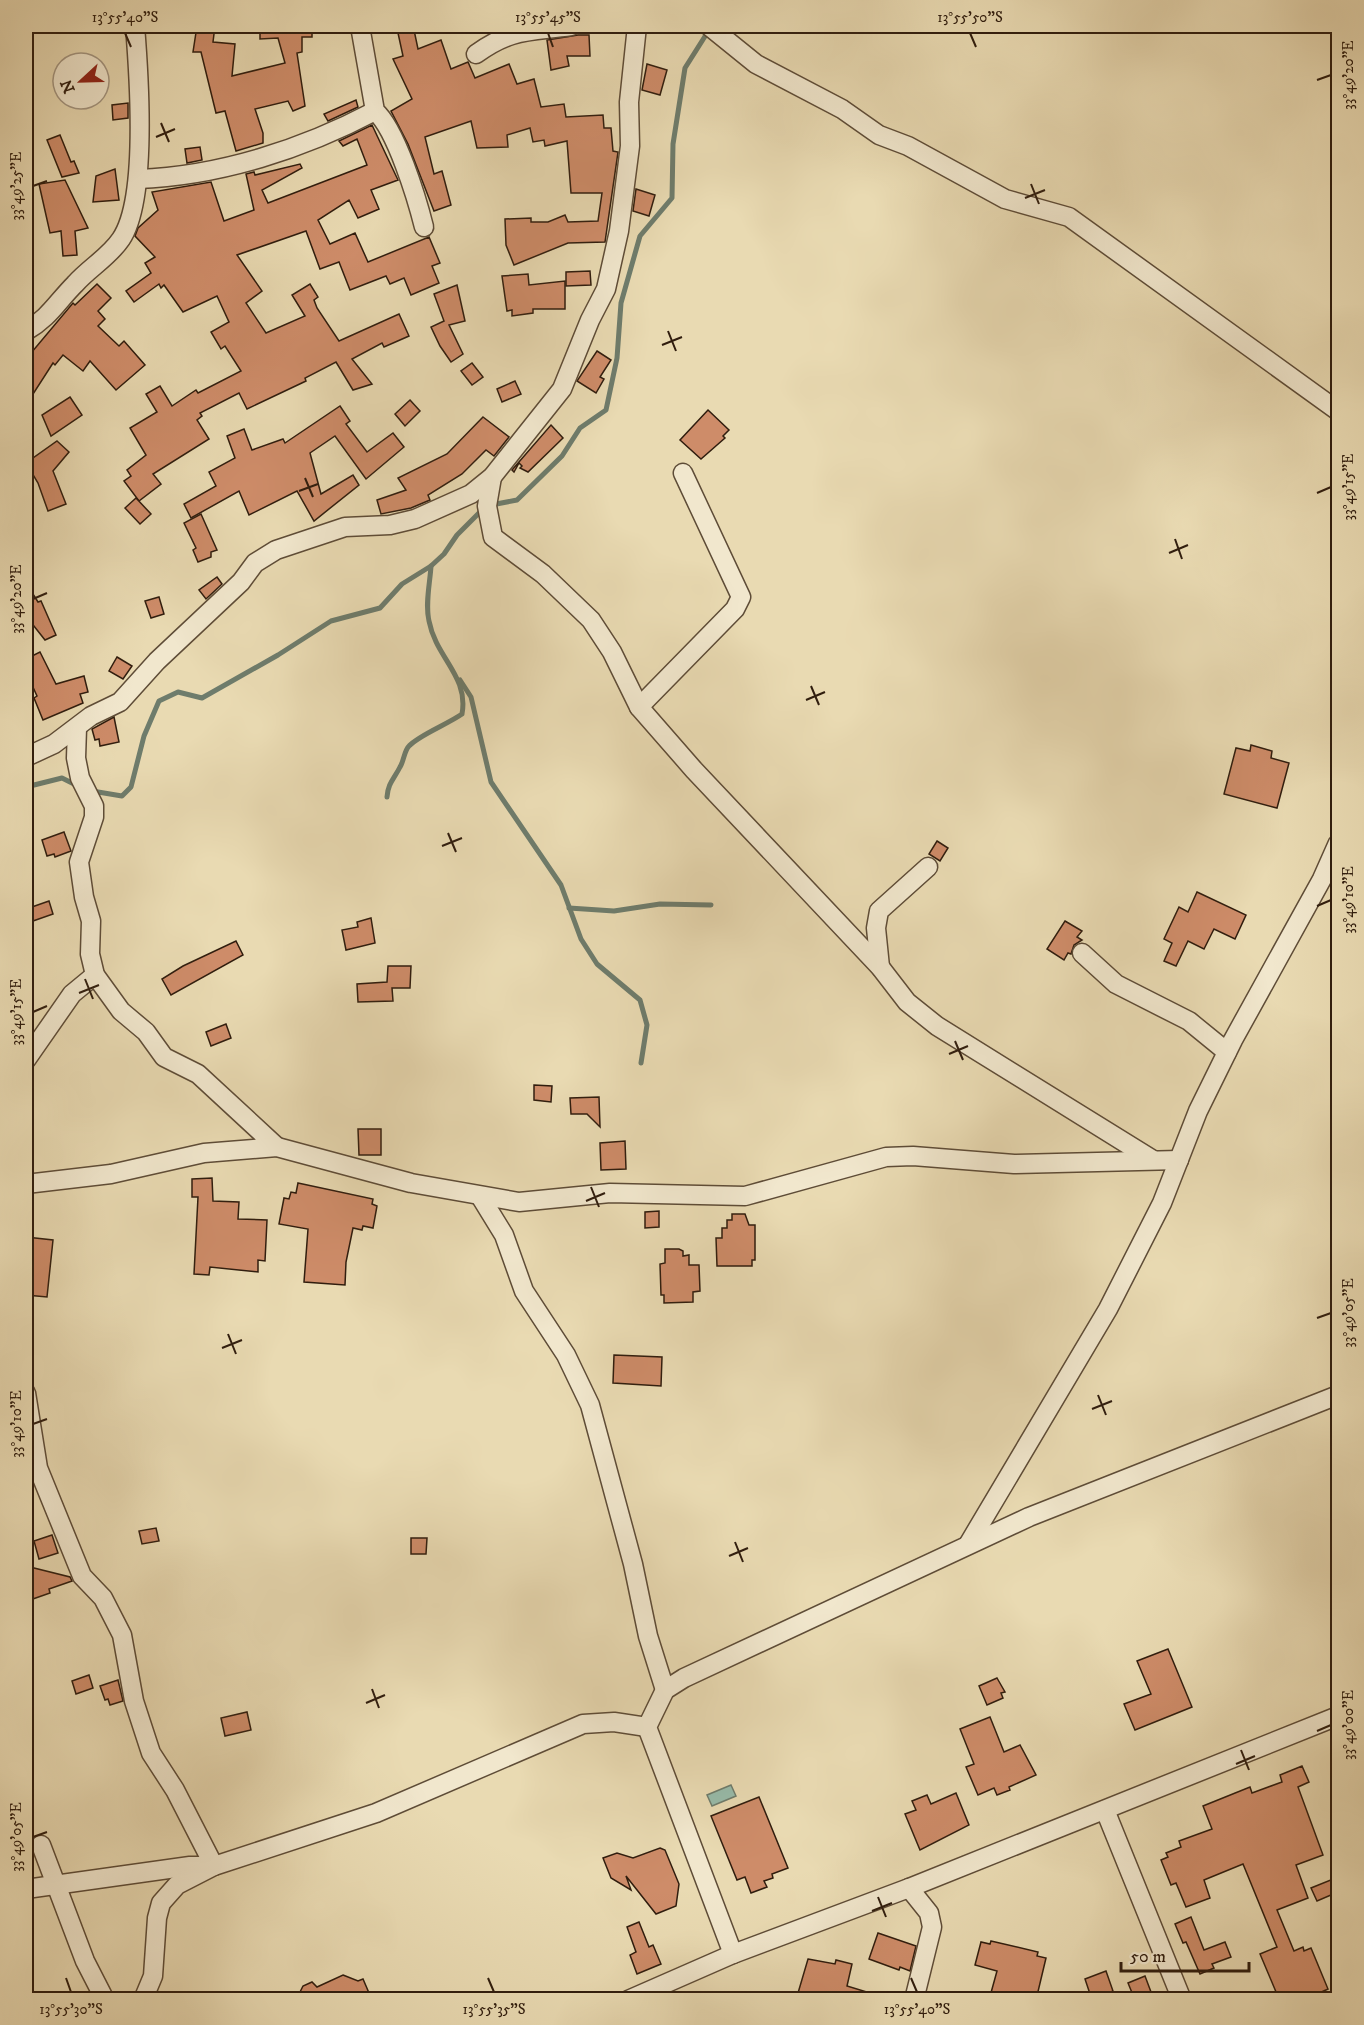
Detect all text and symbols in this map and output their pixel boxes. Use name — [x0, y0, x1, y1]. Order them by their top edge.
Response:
text: 13°55'40"S — [92, 8, 158, 27]
text: 13°55'45"S — [515, 8, 581, 27]
text: 13°55'50"S — [937, 8, 1003, 27]
text: 33°49'20"E — [1339, 40, 1358, 110]
north arrow — [51, 51, 111, 111]
text: N — [56, 76, 80, 96]
text: 33°49'25"E — [7, 151, 26, 220]
text: 33°49'15"E — [1339, 453, 1358, 520]
text: 33°49'20"E — [7, 564, 26, 634]
text: 33°49'10"E — [1339, 866, 1358, 934]
text: 33°49'15"E — [7, 978, 26, 1045]
text: 33°49'05"E — [1339, 1278, 1358, 1348]
text: 33°49'10"E — [7, 1390, 26, 1458]
text: 33°49'00"E — [1339, 1690, 1358, 1760]
text: 33°49'05"E — [7, 1802, 26, 1872]
scale bar — [1121, 1935, 1248, 1973]
text: 50 m — [1130, 1946, 1166, 1968]
text: 13°55'30"S — [39, 2000, 103, 2019]
text: 13°55'35"S — [462, 2000, 526, 2019]
text: 13°55'40"S — [884, 2000, 950, 2019]

